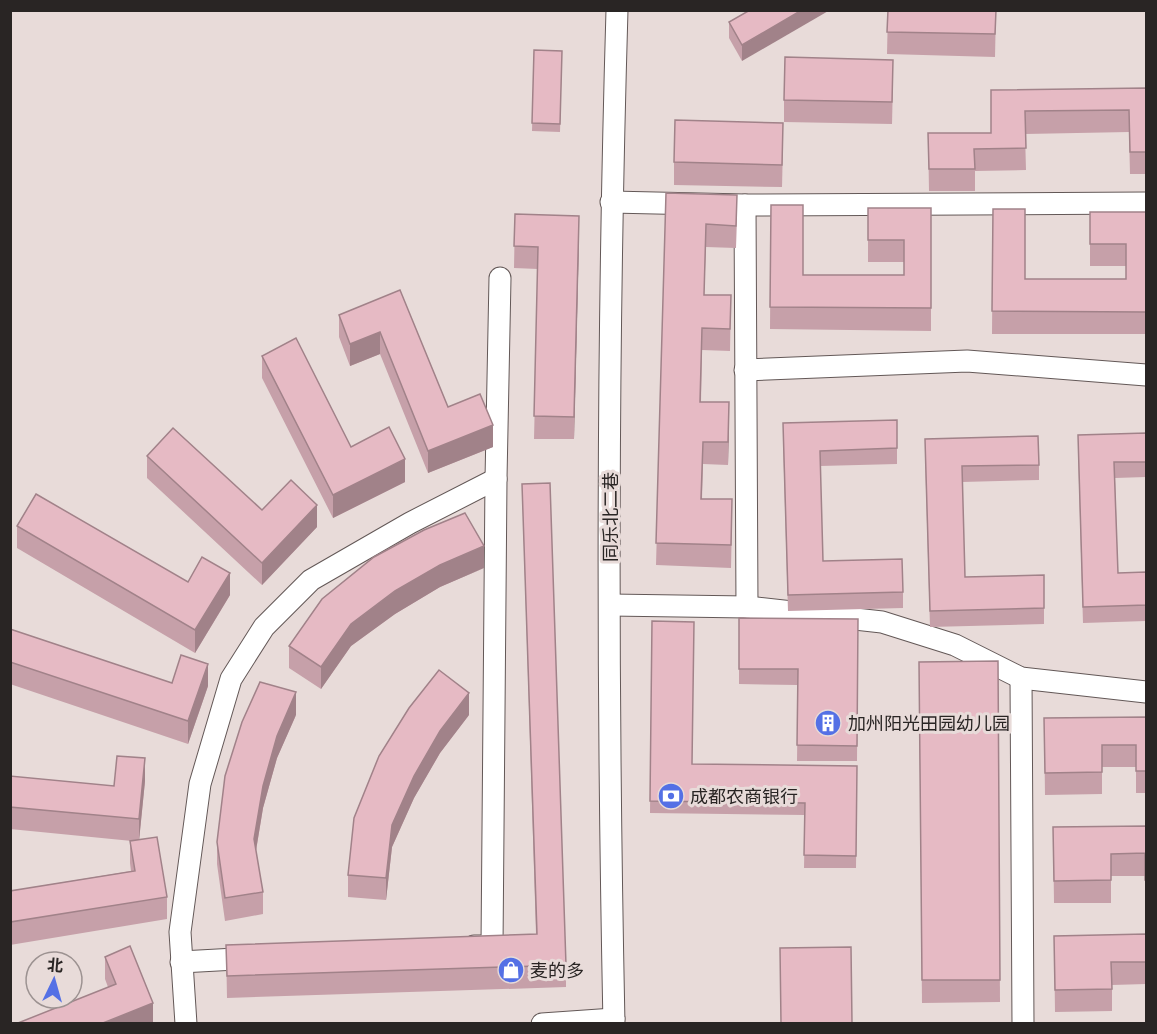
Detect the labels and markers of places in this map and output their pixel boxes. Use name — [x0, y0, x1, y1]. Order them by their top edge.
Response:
building icon: 加州阳光田园幼儿园 — [813, 708, 843, 738]
place label: 加州阳光田园幼儿园 — [848, 713, 1010, 734]
bank icon: 成都农商银行 — [656, 781, 686, 811]
place label: 成都农商银行 — [690, 786, 798, 807]
shop icon: 麦的多 — [496, 955, 526, 985]
place label: 麦的多 — [530, 960, 584, 981]

